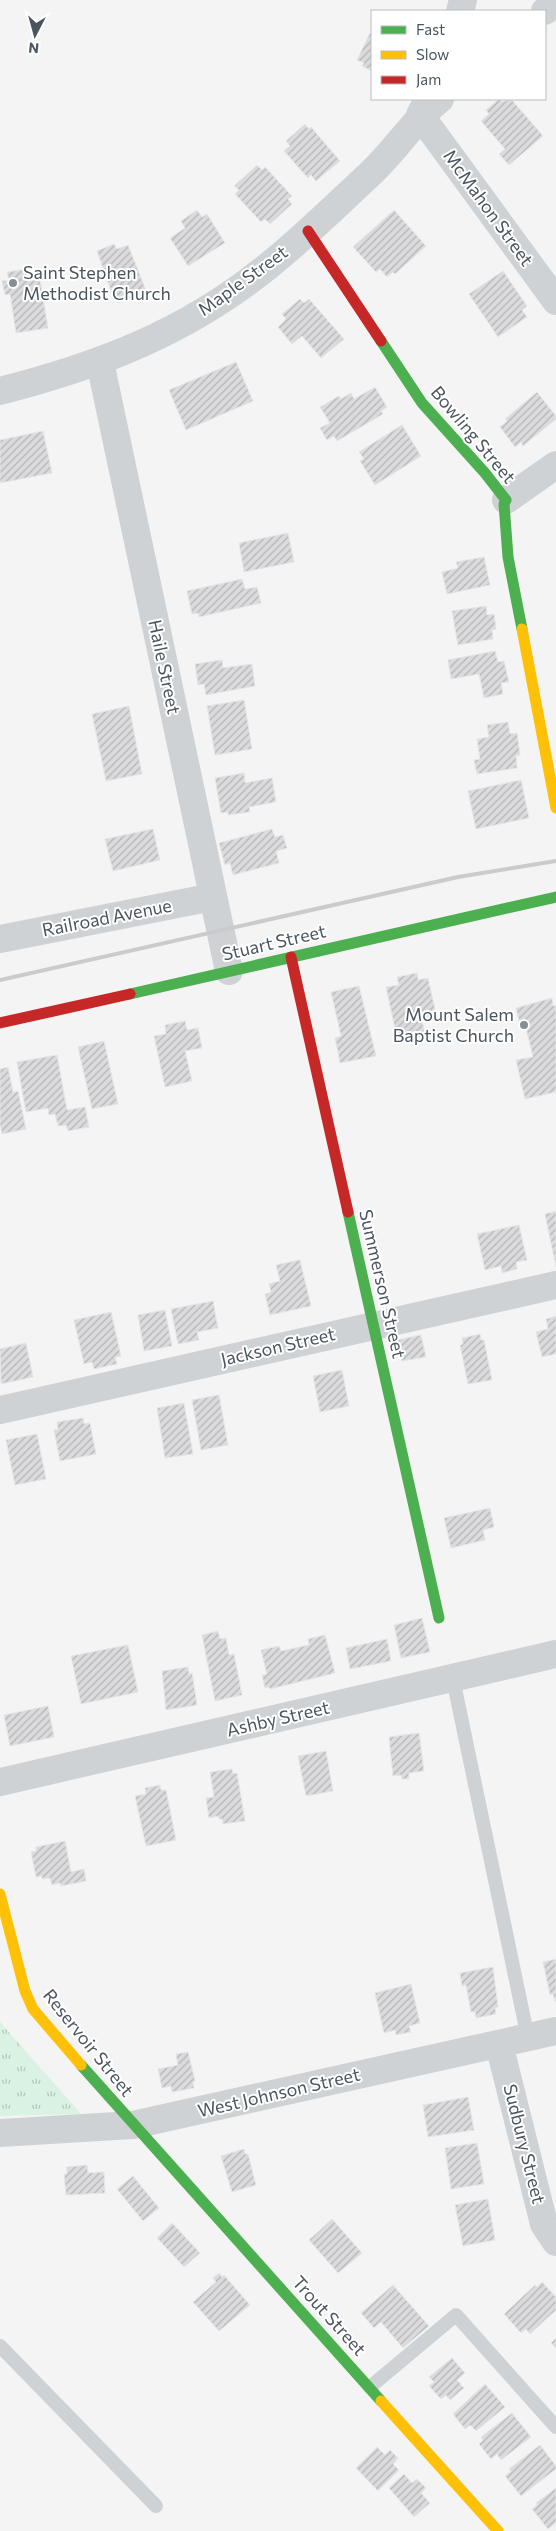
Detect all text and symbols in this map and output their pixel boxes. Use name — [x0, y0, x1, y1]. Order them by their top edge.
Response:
north arrow — [10, 10, 60, 60]
legend — [371, 10, 546, 100]
text: Fast — [416, 20, 445, 38]
text: N — [27, 39, 40, 57]
text: Slow — [416, 45, 449, 63]
text: Jam — [416, 70, 441, 88]
street label: McMahon Street — [439, 145, 538, 270]
street label: Maple Street — [193, 240, 292, 320]
place label: Saint Stephen Methodist Church — [23, 261, 171, 304]
marker: Saint Stephen Methodist Church — [7, 277, 19, 289]
street label: Bowling Street — [427, 381, 521, 487]
street label: Haile Street — [144, 618, 186, 716]
street label: Railroad Avenue — [40, 894, 173, 940]
street label: Stuart Street — [220, 919, 328, 965]
place label: Mount Salem Baptist Church — [393, 1003, 514, 1046]
marker: Mount Salem Baptist Church — [518, 1019, 530, 1031]
street label: Summerson Street — [355, 1207, 411, 1360]
street label: Jackson Street — [218, 1322, 337, 1370]
street label: Ashby Street — [224, 1695, 331, 1741]
street label: Reservoir Street — [39, 1984, 139, 2100]
street label: West Johnson Street — [196, 2063, 362, 2121]
street label: Sudbury Street — [499, 2082, 550, 2206]
street label: Trout Street — [288, 2271, 371, 2360]

